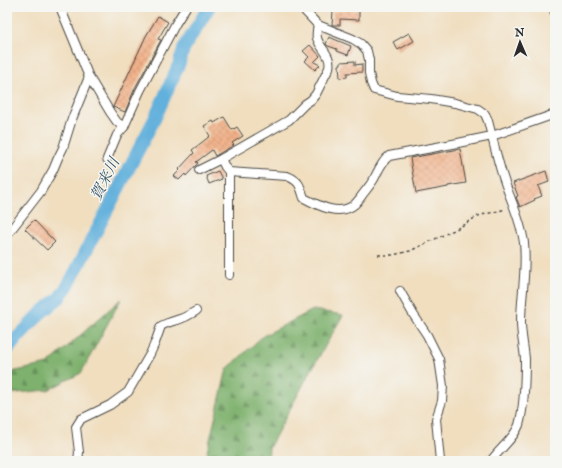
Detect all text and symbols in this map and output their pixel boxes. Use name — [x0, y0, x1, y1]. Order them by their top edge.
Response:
north arrow — [500, 22, 540, 62]
text: N — [514, 26, 525, 40]
water label: 賀来川 — [87, 153, 125, 204]

